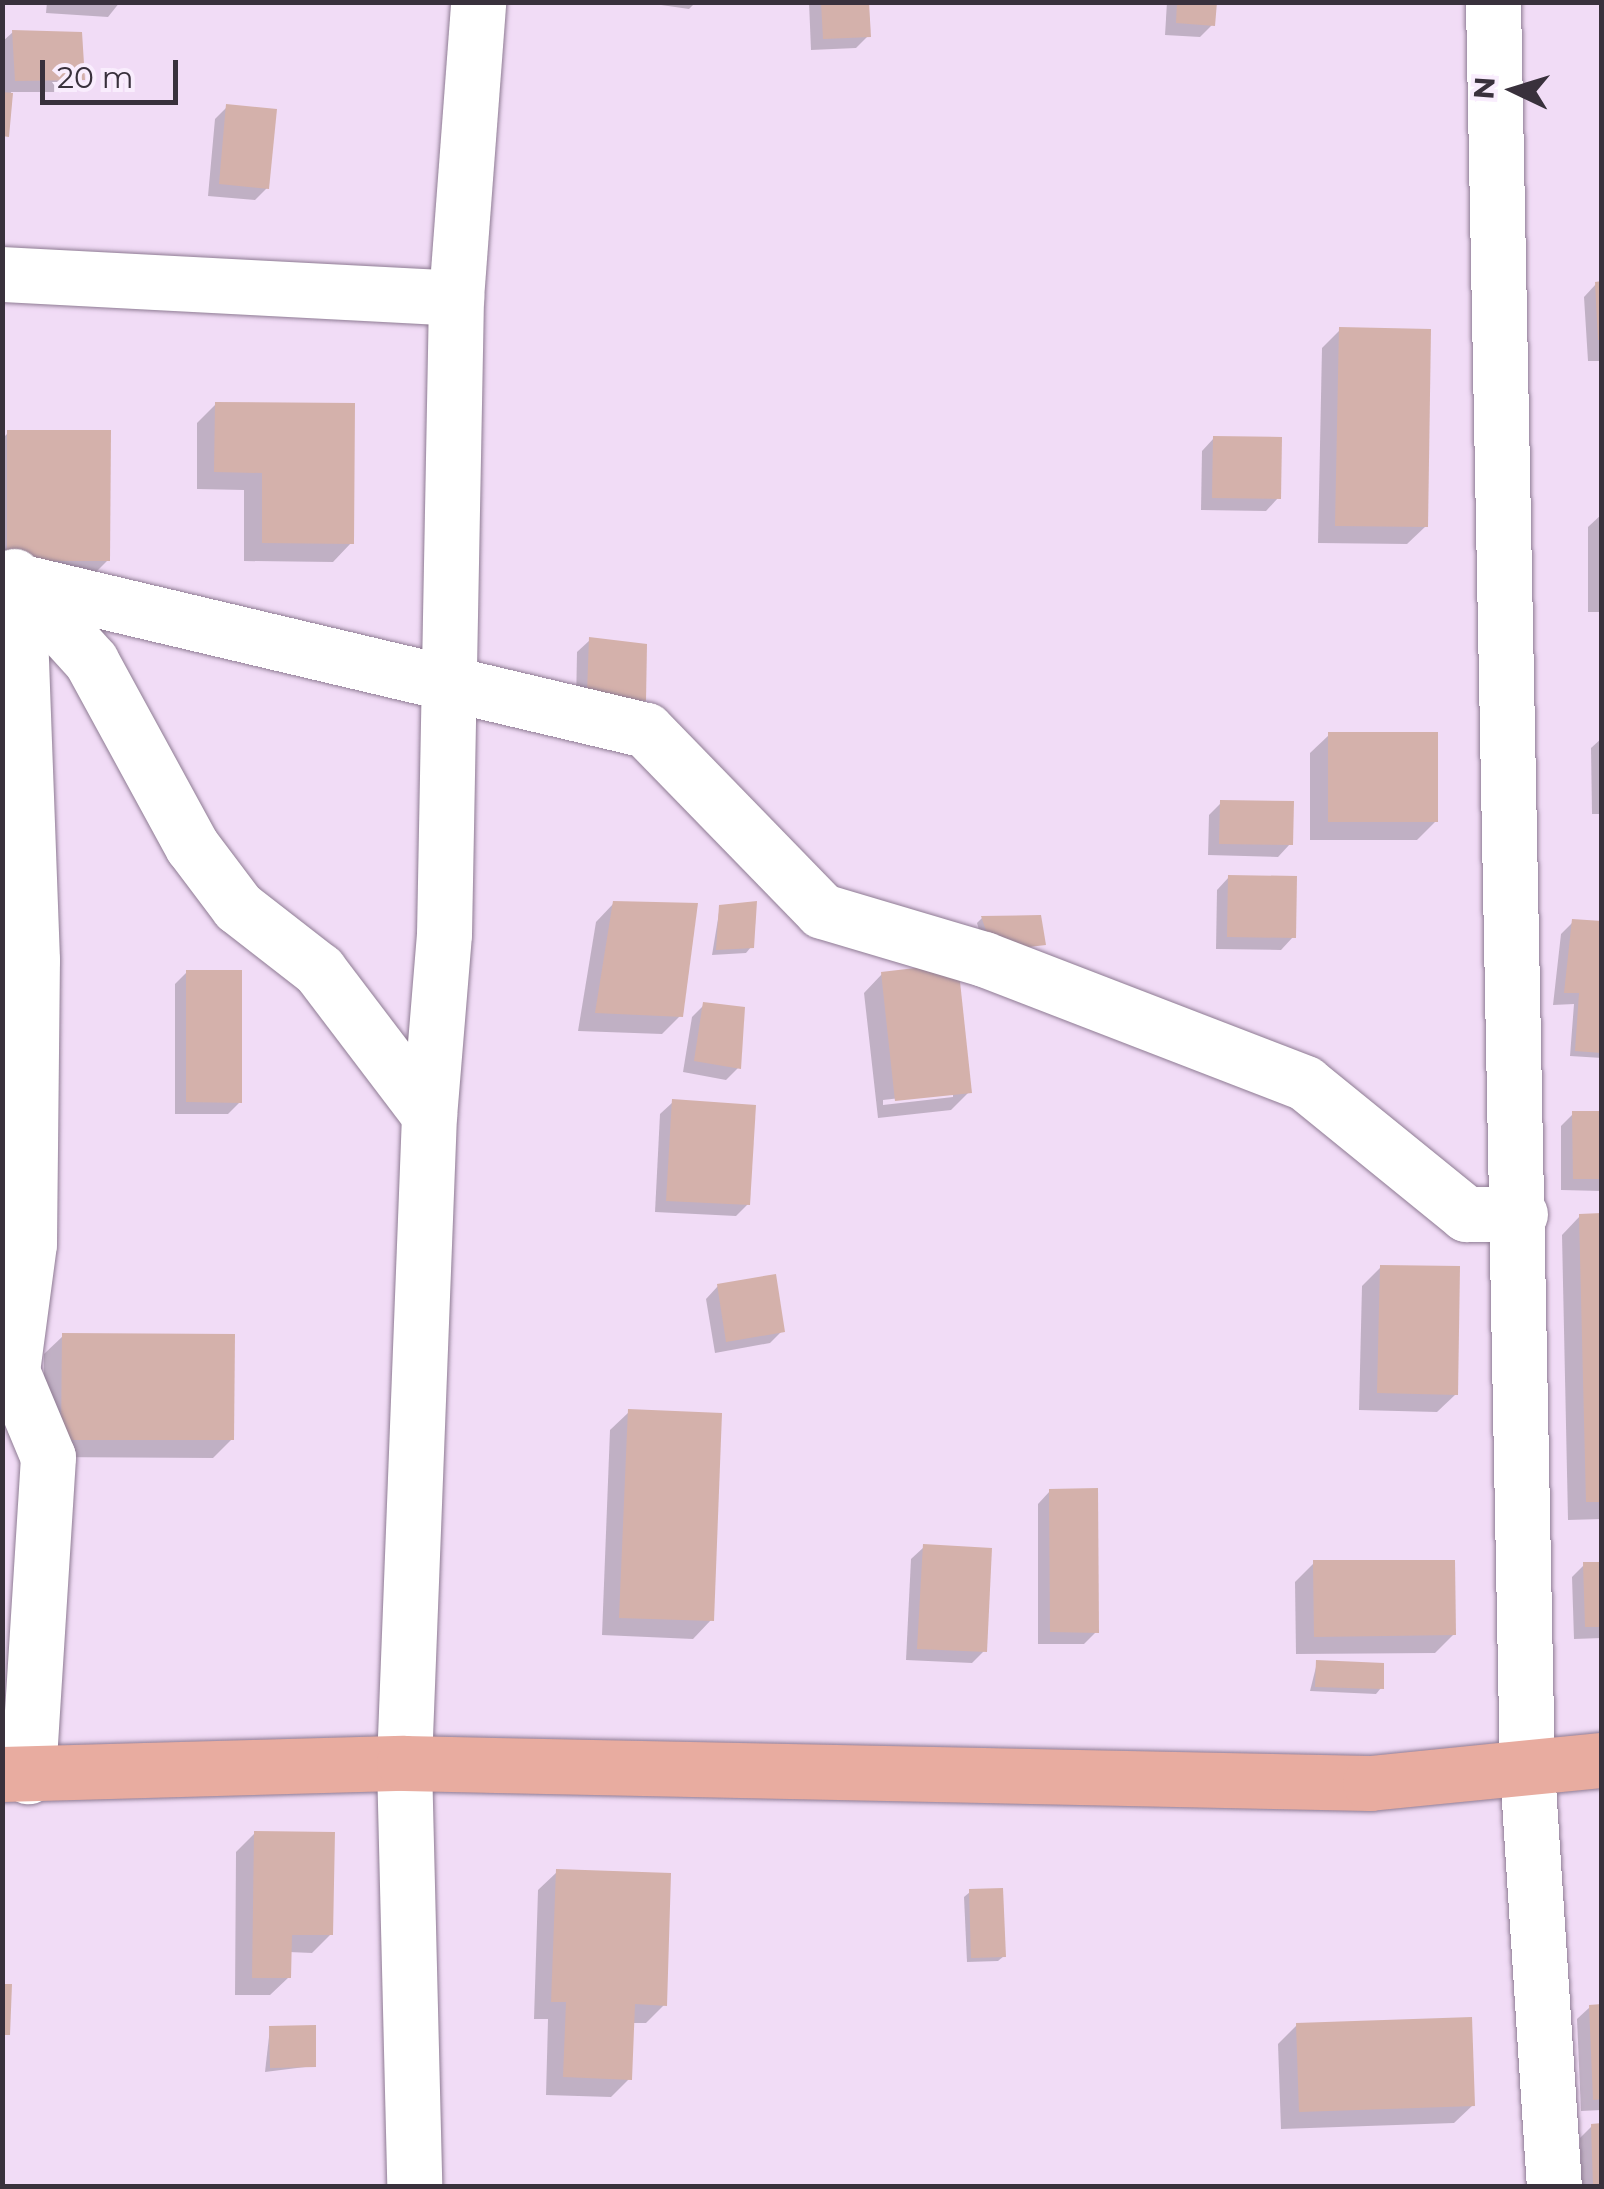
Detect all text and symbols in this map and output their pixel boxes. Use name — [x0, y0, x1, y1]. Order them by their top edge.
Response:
scale bar — [45, 40, 182, 102]
north arrow — [1464, 40, 1564, 140]
text: 20 m — [57, 59, 134, 96]
text: N — [1466, 75, 1502, 100]

